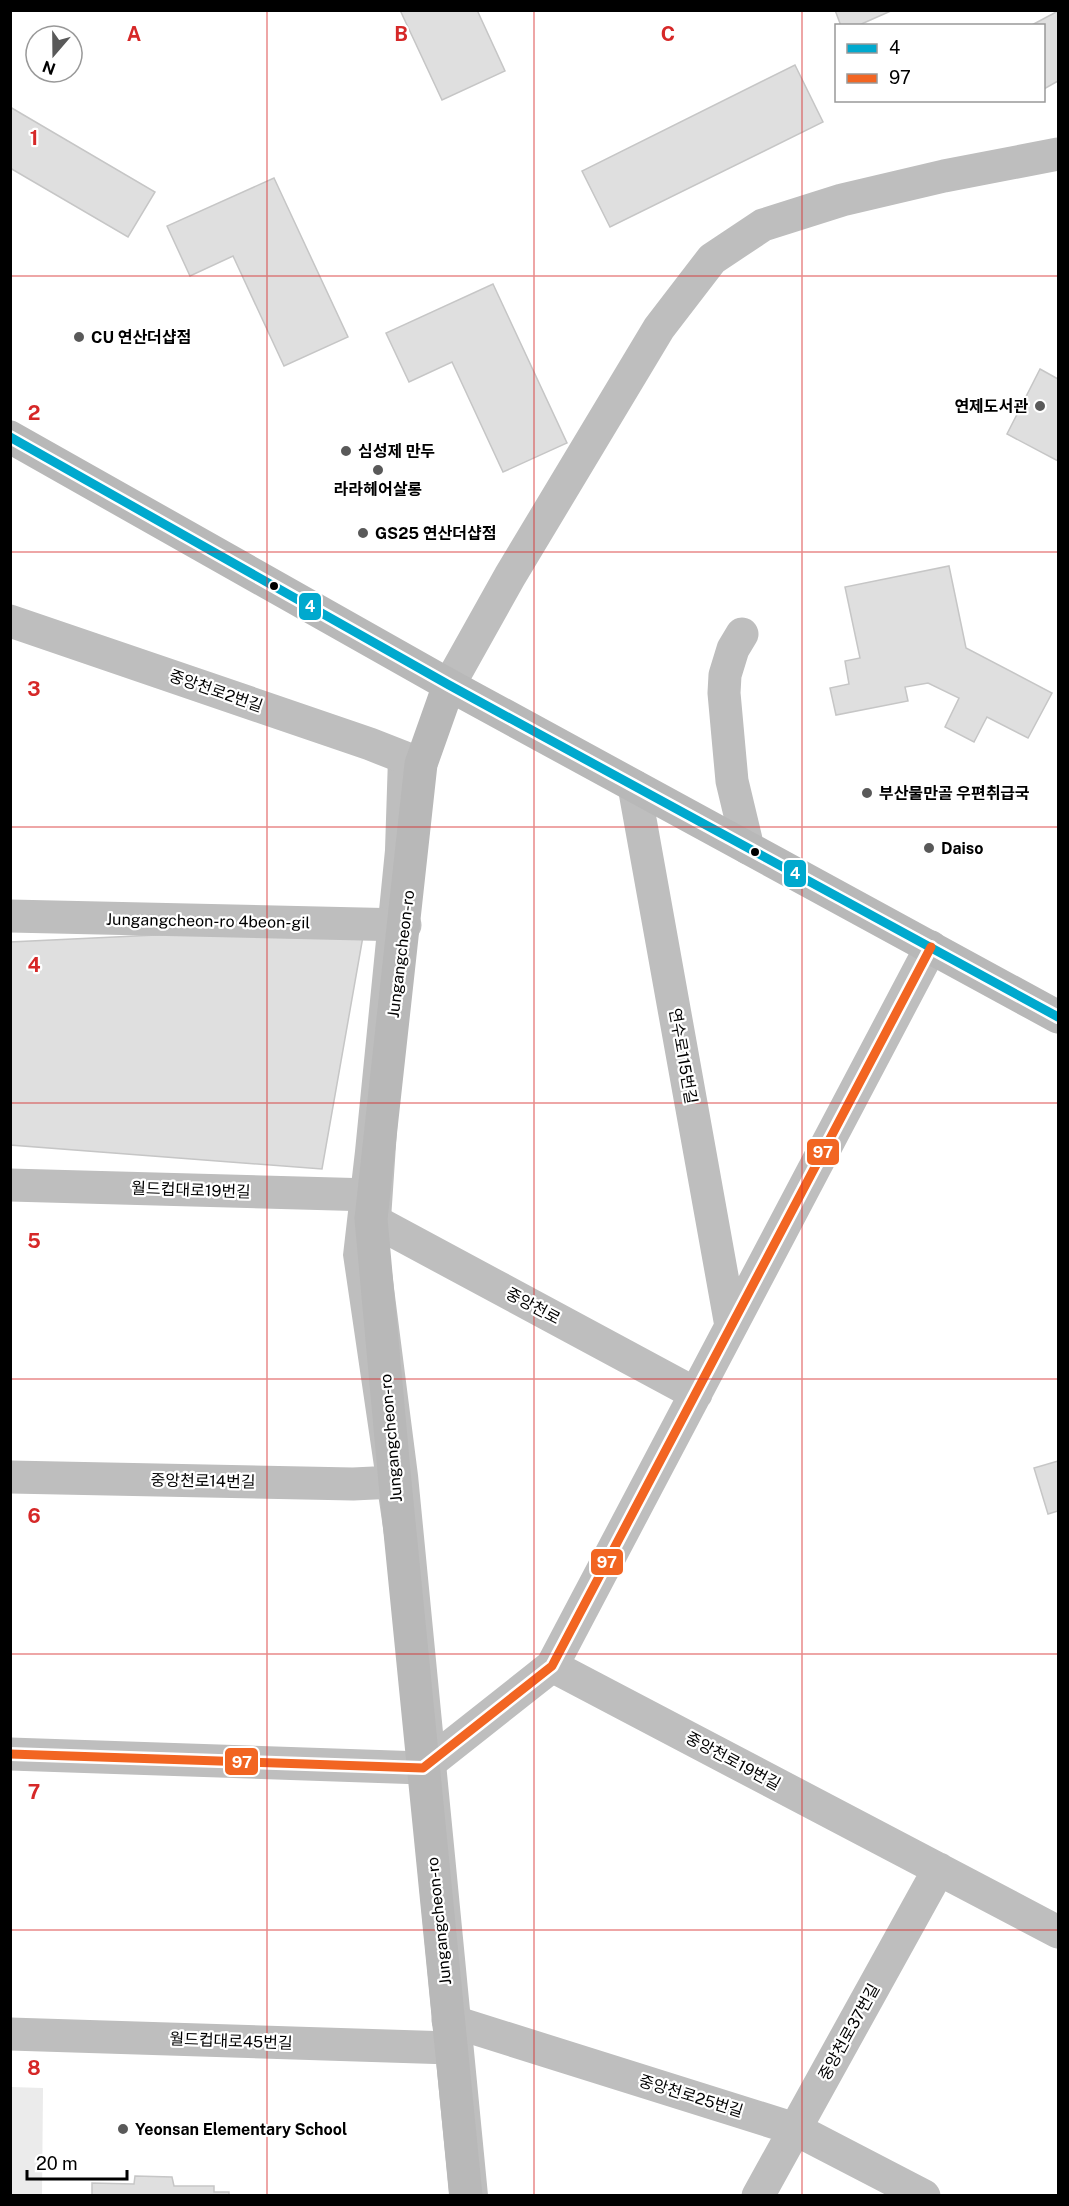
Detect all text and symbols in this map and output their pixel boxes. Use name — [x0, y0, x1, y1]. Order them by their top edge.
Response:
text: A — [127, 22, 141, 46]
text: B — [394, 22, 408, 46]
text: C — [661, 22, 675, 46]
north arrow — [24, 24, 84, 84]
legend — [835, 24, 1045, 102]
text: 4 — [889, 37, 900, 58]
text: N — [40, 57, 58, 79]
text: 97 — [889, 67, 911, 88]
text: 1 — [30, 126, 38, 150]
place label: CU 연산더샵점 — [91, 328, 191, 347]
marker: CU 연산더샵점 — [72, 330, 86, 344]
place label: 연제도서관 — [954, 397, 1028, 416]
marker: 연제도서관 — [1033, 399, 1047, 413]
text: 2 — [28, 401, 40, 425]
place label: 심성제 만두 — [358, 442, 435, 461]
marker: 심성제 만두 — [339, 444, 353, 458]
marker: 라라헤어살롱 — [371, 463, 385, 477]
place label: 라라헤어살롱 — [334, 480, 422, 499]
place label: GS25 연산더샵점 — [375, 524, 496, 543]
marker: GS25 연산더샵점 — [356, 526, 370, 540]
unlabelled marker — [268, 580, 280, 592]
line badge: 4 — [298, 592, 322, 621]
text: 4 — [305, 597, 316, 616]
street label: 중앙천로2번길 — [167, 666, 265, 716]
text: 3 — [27, 677, 41, 701]
place label: 부산물만골 우편취급국 — [879, 784, 1030, 803]
marker: 부산물만골 우편취급국 — [860, 786, 874, 800]
place label: Daiso — [941, 839, 984, 858]
marker: Daiso — [922, 841, 936, 855]
unlabelled marker — [749, 846, 761, 858]
line badge: 4 — [783, 859, 807, 888]
text: 4 — [790, 864, 801, 883]
street label: Jungangcheon-ro — [384, 889, 418, 1019]
street label: Jungangcheon-ro 4beon-gil — [106, 910, 310, 932]
text: 4 — [27, 953, 41, 977]
street label: 연수로115번길 — [665, 1007, 701, 1105]
line badge: 97 — [806, 1138, 840, 1166]
text: 97 — [813, 1143, 833, 1162]
street label: 월드컵대로19번길 — [131, 1178, 251, 1202]
text: 5 — [27, 1229, 41, 1253]
street label: 중앙천로 — [503, 1284, 564, 1328]
street label: Jungangcheon-ro — [376, 1373, 406, 1503]
street label: 중앙천로14번길 — [150, 1471, 256, 1491]
text: 6 — [27, 1504, 41, 1528]
line badge: 97 — [590, 1548, 624, 1576]
text: 97 — [597, 1553, 617, 1572]
street label: 중앙천로19번길 — [682, 1728, 784, 1794]
line badge: 97 — [224, 1747, 259, 1776]
text: 97 — [232, 1753, 252, 1772]
text: 7 — [28, 1780, 40, 1804]
street label: Jungangcheon-ro — [423, 1856, 455, 1986]
street label: 중앙천로37번길 — [815, 1980, 883, 2084]
street label: 월드컵대로45번길 — [169, 2029, 293, 2053]
text: 8 — [27, 2056, 41, 2080]
street label: 중앙천로25번길 — [637, 2071, 745, 2121]
place label: Yeonsan Elementary School — [135, 2120, 347, 2139]
marker: Yeonsan Elementary School — [116, 2122, 130, 2136]
scale bar — [27, 2143, 128, 2181]
text: 20 m — [36, 2153, 78, 2174]

